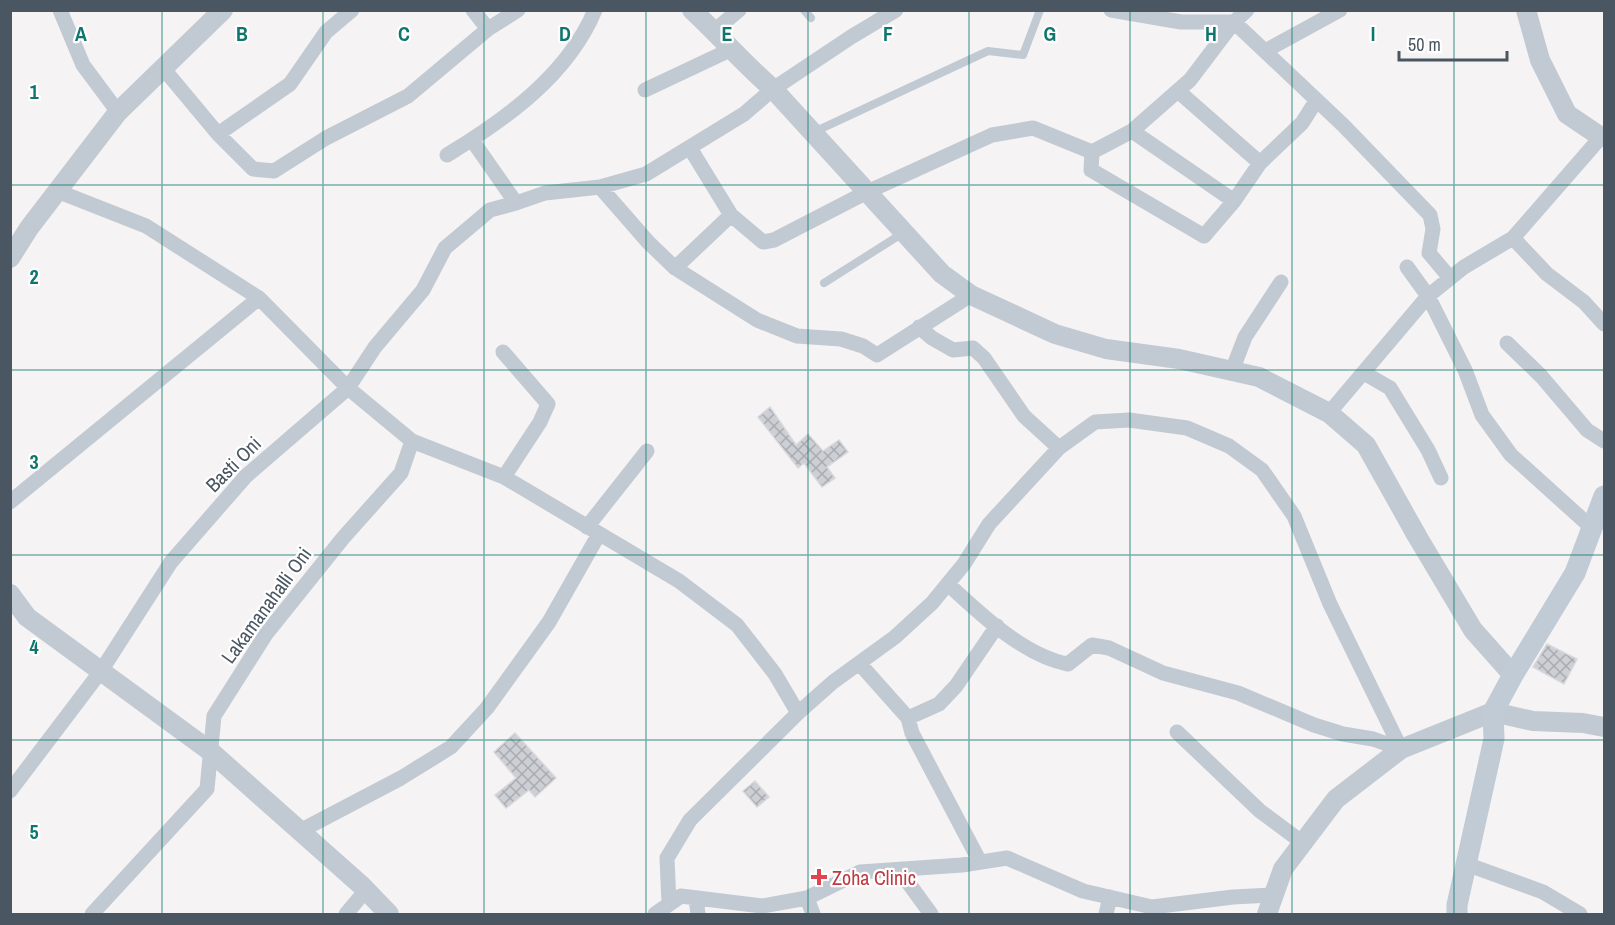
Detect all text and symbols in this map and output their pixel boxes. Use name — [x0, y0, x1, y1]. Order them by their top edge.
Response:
text: A — [75, 20, 87, 47]
text: B — [236, 20, 248, 47]
text: C — [398, 20, 410, 47]
text: D — [559, 20, 571, 47]
text: E — [722, 20, 733, 47]
text: F — [883, 20, 893, 47]
text: G — [1044, 20, 1056, 47]
text: H — [1205, 20, 1217, 47]
text: I — [1371, 20, 1375, 47]
scale bar — [1399, 24, 1507, 62]
text: 50 m — [1408, 32, 1441, 57]
text: 1 — [29, 78, 39, 105]
text: 2 — [29, 263, 39, 290]
street label: Basti Oni — [199, 430, 267, 498]
text: 3 — [29, 448, 39, 475]
street label: Lakamanahalli Oni — [215, 541, 317, 669]
text: 4 — [29, 633, 39, 660]
text: 5 — [29, 818, 39, 845]
place label: Zoha Clinic — [832, 864, 916, 891]
marker: Zoha Clinic — [810, 868, 828, 886]

